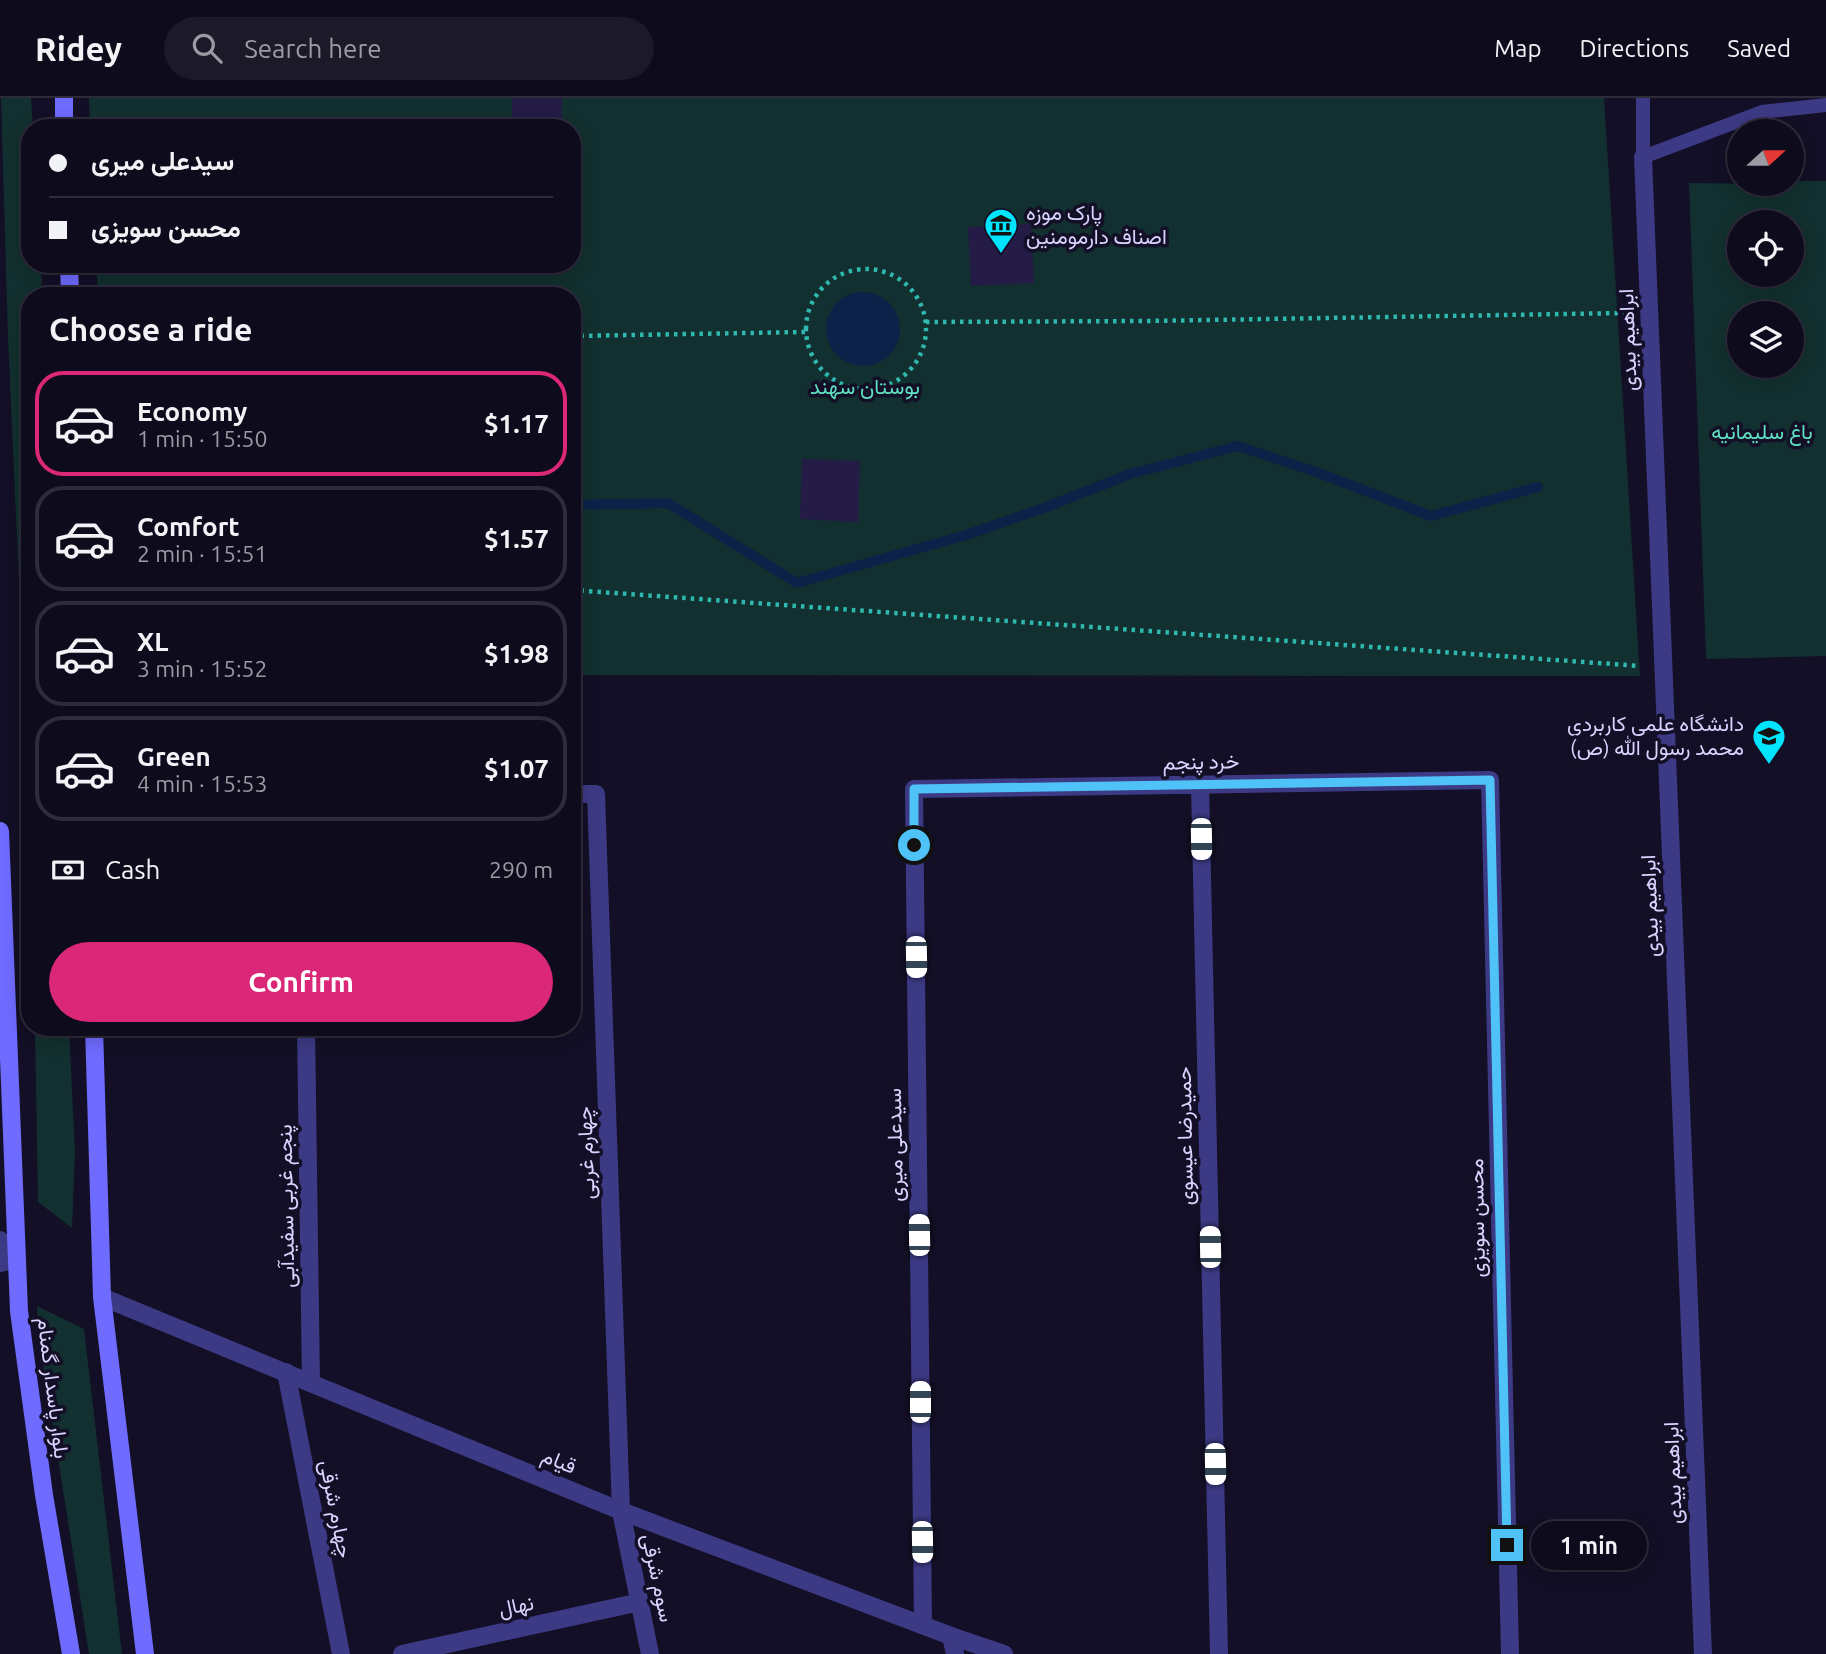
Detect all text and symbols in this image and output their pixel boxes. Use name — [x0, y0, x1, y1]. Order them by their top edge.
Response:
search box — [164, 17, 654, 80]
icon: search — [188, 29, 226, 67]
text: Ridey — [35, 30, 122, 67]
text: Search here — [244, 34, 382, 63]
text: Map — [1494, 35, 1541, 62]
text: Directions — [1579, 35, 1689, 62]
text: Saved — [1727, 35, 1791, 62]
north arrow — [1727, 119, 1804, 196]
map controls — [1727, 119, 1804, 378]
text: سیدعلی میری — [91, 146, 234, 175]
place label: پارک موزه اصناف دارمومنین — [1026, 200, 1167, 250]
museum icon: پارک موزه اصناف دارمومنین — [982, 206, 1020, 255]
button: locate — [1727, 210, 1804, 287]
text: محسن سویزی — [91, 213, 241, 242]
street label: ابراهیم بیدی — [1613, 288, 1644, 392]
button: layers — [1727, 301, 1804, 378]
text: Choose a ride — [49, 311, 252, 347]
park label: بوستان سهند — [810, 374, 920, 400]
icon: car — [53, 392, 116, 455]
text: Economy — [137, 397, 247, 426]
text: $1.17 — [484, 409, 549, 438]
park label: باغ سلیمانیه — [1711, 419, 1813, 446]
text: 1 min · 15:50 — [137, 426, 268, 451]
icon: car — [53, 507, 116, 570]
text: Comfort — [137, 512, 240, 541]
text: $1.57 — [484, 524, 549, 553]
text: 2 min · 15:51 — [137, 541, 268, 566]
icon: car — [53, 622, 116, 685]
text: XL — [137, 627, 168, 656]
text: $1.98 — [484, 639, 549, 668]
text: 3 min · 15:52 — [137, 656, 268, 681]
place label: دانشگاه علمی کاربردی محمد رسول الله (ص) — [1567, 711, 1744, 761]
school or university icon: دانشگاه علمی کاربردی محمد رسول الله (ص) — [1750, 717, 1788, 766]
icon: car — [53, 737, 116, 800]
text: Green — [137, 742, 211, 771]
street label: خرد پنجم — [1162, 748, 1240, 777]
text: $1.07 — [484, 754, 549, 783]
text: 4 min · 15:53 — [137, 771, 268, 796]
car — [1191, 818, 1212, 860]
route start — [898, 829, 930, 861]
icon: cash — [49, 851, 87, 889]
street label: ابراهیم بیدی — [1635, 854, 1666, 958]
text: Cash — [105, 855, 160, 884]
text: 290 m — [489, 857, 553, 882]
car — [906, 936, 927, 978]
button: Confirm — [49, 942, 553, 1022]
street label: حمیدرضا عیسوی — [1171, 1066, 1199, 1206]
street label: سیدعلی میری — [881, 1088, 909, 1202]
street label: چهارم غربی — [571, 1106, 602, 1200]
street label: پنجم غربی سفیدآبی — [272, 1124, 301, 1288]
street label: محسن سویزی — [1463, 1158, 1491, 1278]
car — [909, 1214, 930, 1256]
car — [1200, 1226, 1221, 1268]
street label: بلوار پاسدار گمنام — [30, 1316, 75, 1460]
car — [910, 1381, 931, 1423]
street label: ابراهیم بیدی — [1658, 1421, 1689, 1525]
street label: قیام — [537, 1442, 580, 1481]
car — [1205, 1443, 1226, 1485]
street label: چهارم شرقی — [313, 1458, 358, 1560]
callout: 1 min — [1532, 1520, 1647, 1570]
car — [912, 1521, 933, 1563]
route end — [1491, 1529, 1523, 1561]
street label: سوم شرقی — [635, 1531, 680, 1625]
text: 1 min — [1560, 1533, 1618, 1558]
street label: نهال — [496, 1590, 536, 1622]

